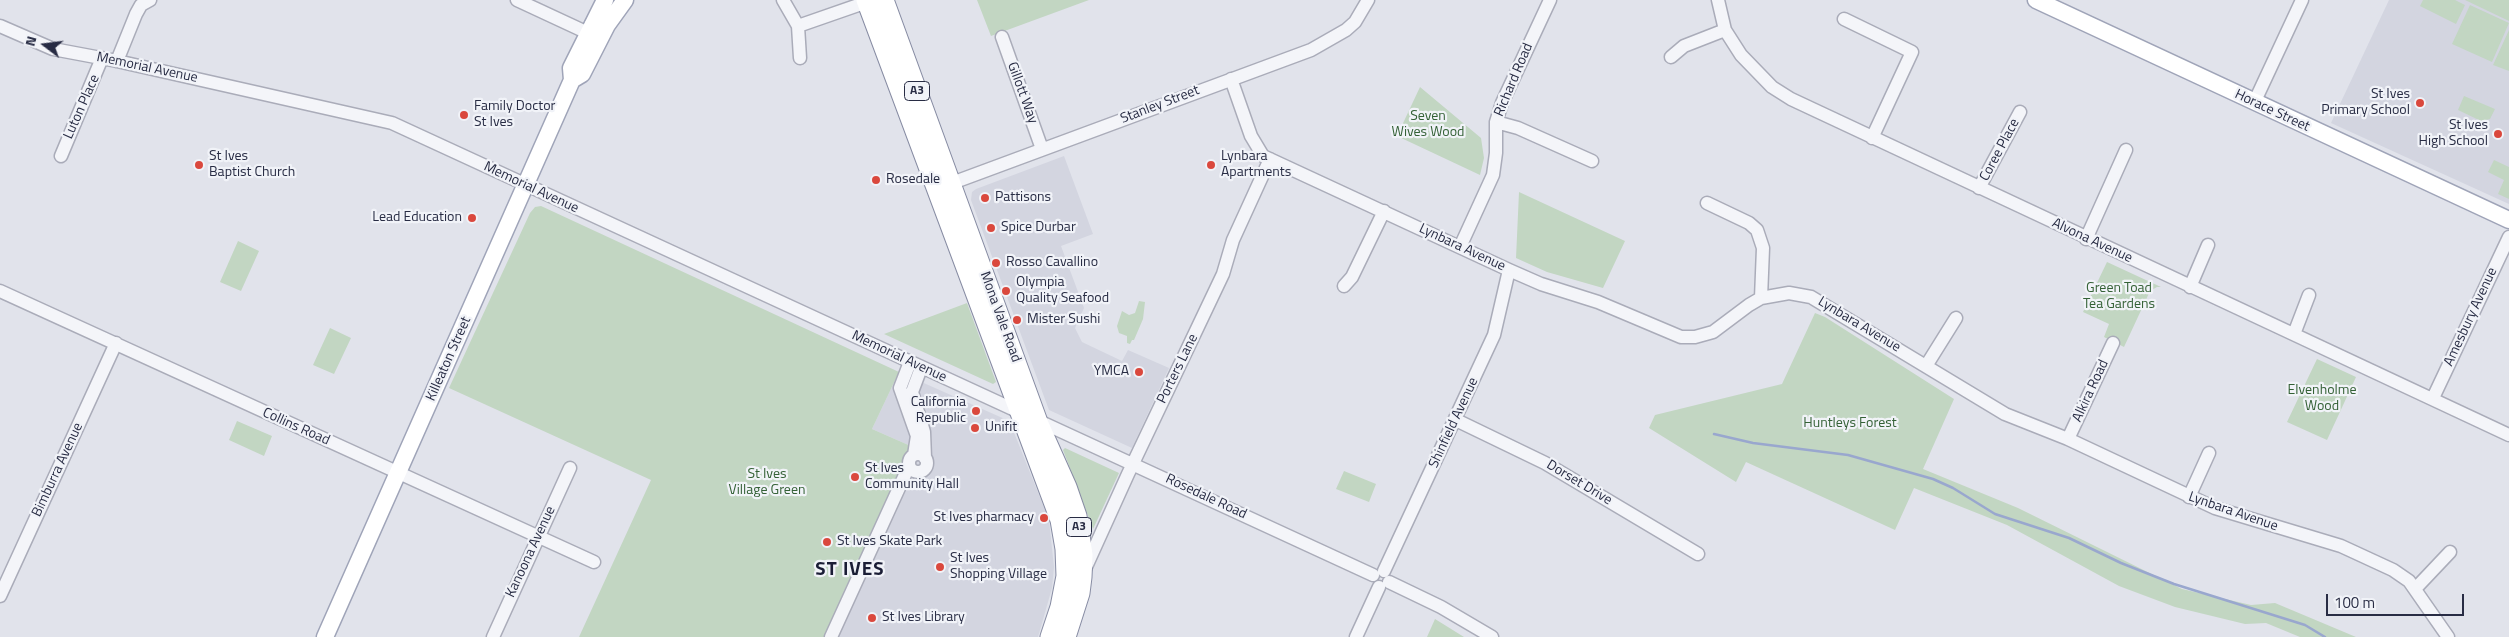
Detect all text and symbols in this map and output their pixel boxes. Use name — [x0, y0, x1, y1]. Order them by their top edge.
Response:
north arrow — [20, 20, 70, 70]
text: N — [19, 34, 41, 48]
street label: Richard Road — [1491, 41, 1537, 119]
street label: Memorial Avenue — [95, 49, 199, 87]
street label: Gillott Way — [1003, 60, 1041, 126]
street label: Luton Place — [60, 72, 104, 142]
road number: A3 — [904, 82, 930, 100]
street label: Stanley Street — [1118, 82, 1202, 128]
street label: Horace Street — [2232, 86, 2312, 136]
place label: St Ives Primary School — [2321, 87, 2410, 120]
marker: St Ives Primary School — [2414, 97, 2426, 109]
place label: Family Doctor St Ives — [474, 99, 555, 132]
marker: Family Doctor St Ives — [458, 109, 470, 121]
park label: Seven Wives Wood — [1391, 109, 1465, 142]
street label: Coree Place — [1977, 116, 2023, 184]
place label: St Ives High School — [2418, 118, 2488, 150]
marker: St Ives High School — [2492, 128, 2504, 140]
place label: St Ives Baptist Church — [209, 149, 295, 182]
place label: Lynbara Apartments — [1221, 149, 1291, 182]
marker: St Ives Baptist Church — [193, 159, 205, 171]
street label: Memorial Avenue — [481, 159, 581, 217]
marker: Lynbara Apartments — [1205, 159, 1217, 171]
place label: Rosedale — [886, 172, 940, 188]
marker: Rosedale — [870, 174, 882, 186]
place label: Pattisons — [995, 190, 1051, 206]
marker: Pattisons — [979, 192, 991, 204]
place label: Lead Education — [372, 210, 462, 226]
marker: Lead Education — [466, 212, 478, 224]
street label: Alvona Avenue — [2049, 215, 2135, 267]
place label: Spice Durbar — [1001, 220, 1076, 236]
street label: Lynbara Avenue — [1416, 221, 1508, 275]
marker: Spice Durbar — [985, 222, 997, 234]
place label: Rosso Cavallino — [1006, 255, 1098, 271]
marker: Rosso Cavallino — [990, 257, 1002, 269]
street label: Amesbury Avenue — [2441, 265, 2501, 369]
street label: Mona Vale Road — [976, 269, 1024, 365]
place label: Olympia Quality Seafood — [1016, 275, 1109, 308]
park label: Green Toad Tea Gardens — [2083, 281, 2155, 314]
marker: Olympia Quality Seafood — [1000, 285, 1012, 297]
street label: Lynbara Avenue — [1815, 294, 1903, 356]
place label: Mister Sushi — [1027, 312, 1100, 328]
street label: Killeaton Street — [423, 314, 475, 404]
marker: Mister Sushi — [1011, 314, 1023, 326]
street label: Memorial Avenue — [849, 328, 949, 386]
street label: Porters Lane — [1154, 332, 1202, 406]
street label: Alkira Road — [2069, 357, 2113, 425]
place label: YMCA — [1094, 364, 1129, 380]
marker: YMCA — [1133, 366, 1145, 378]
street label: Shinfield Avenue — [1426, 375, 1482, 471]
park label: Elvenholme Wood — [2287, 383, 2357, 416]
place label: California Republic — [911, 395, 966, 428]
street label: Collins Road — [260, 405, 332, 449]
marker: California Republic — [970, 405, 982, 417]
park label: Huntleys Forest — [1803, 416, 1897, 432]
street label: Bimburra Avenue — [29, 420, 87, 520]
place label: Unifit — [985, 420, 1017, 436]
marker: Unifit — [969, 422, 981, 434]
street label: Dorset Drive — [1543, 457, 1615, 509]
place label: St Ives Community Hall — [865, 461, 959, 494]
park label: St Ives Village Green — [728, 467, 806, 500]
marker: St Ives Community Hall — [849, 471, 861, 483]
street label: Rosedale Road — [1163, 471, 1249, 523]
street label: Lynbara Avenue — [2186, 489, 2280, 535]
street label: Kanoona Avenue — [503, 504, 559, 600]
place label: St Ives pharmacy — [933, 510, 1034, 526]
marker: St Ives pharmacy — [1038, 512, 1050, 524]
road number: A3 — [1066, 518, 1092, 536]
place label: St Ives Skate Park — [837, 534, 942, 550]
marker: St Ives Skate Park — [821, 536, 833, 548]
place label: St Ives Shopping Village — [950, 551, 1047, 584]
district label: ST IVES — [814, 559, 886, 581]
marker: St Ives Shopping Village — [934, 561, 946, 573]
scale bar — [2329, 584, 2466, 616]
text: 100 m — [2334, 591, 2375, 614]
place label: St Ives Library — [882, 610, 965, 626]
marker: St Ives Library — [866, 612, 878, 624]

